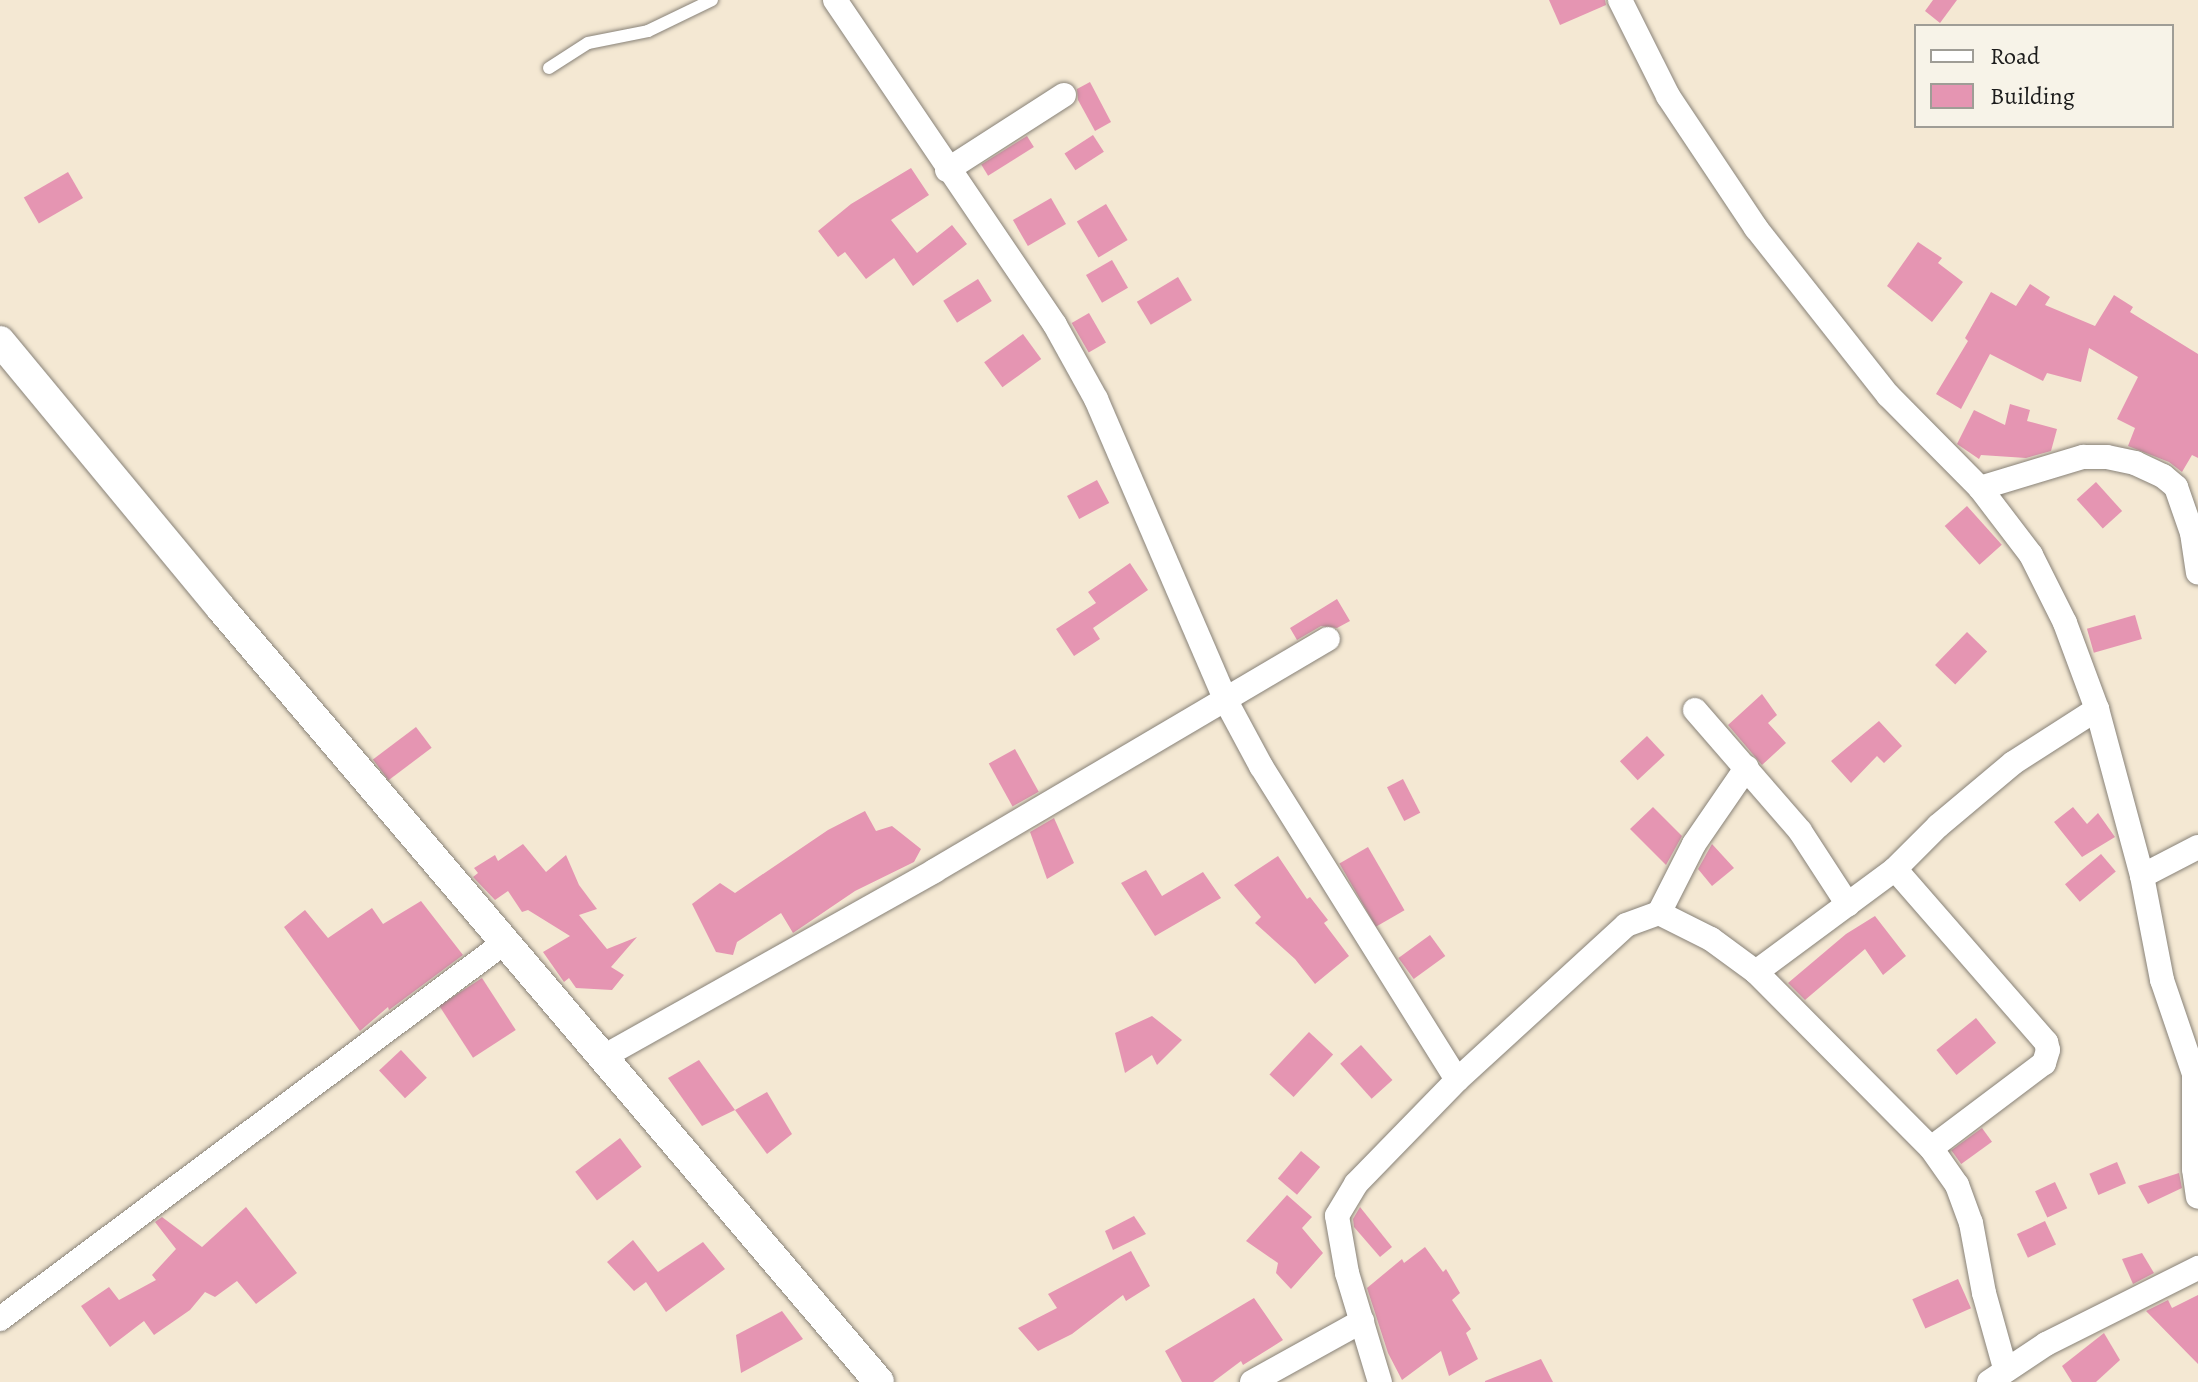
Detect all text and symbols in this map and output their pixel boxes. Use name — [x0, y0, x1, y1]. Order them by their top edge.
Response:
legend — [1914, 24, 2174, 128]
text: Road — [1990, 40, 2040, 72]
text: Building — [1990, 80, 2075, 112]

